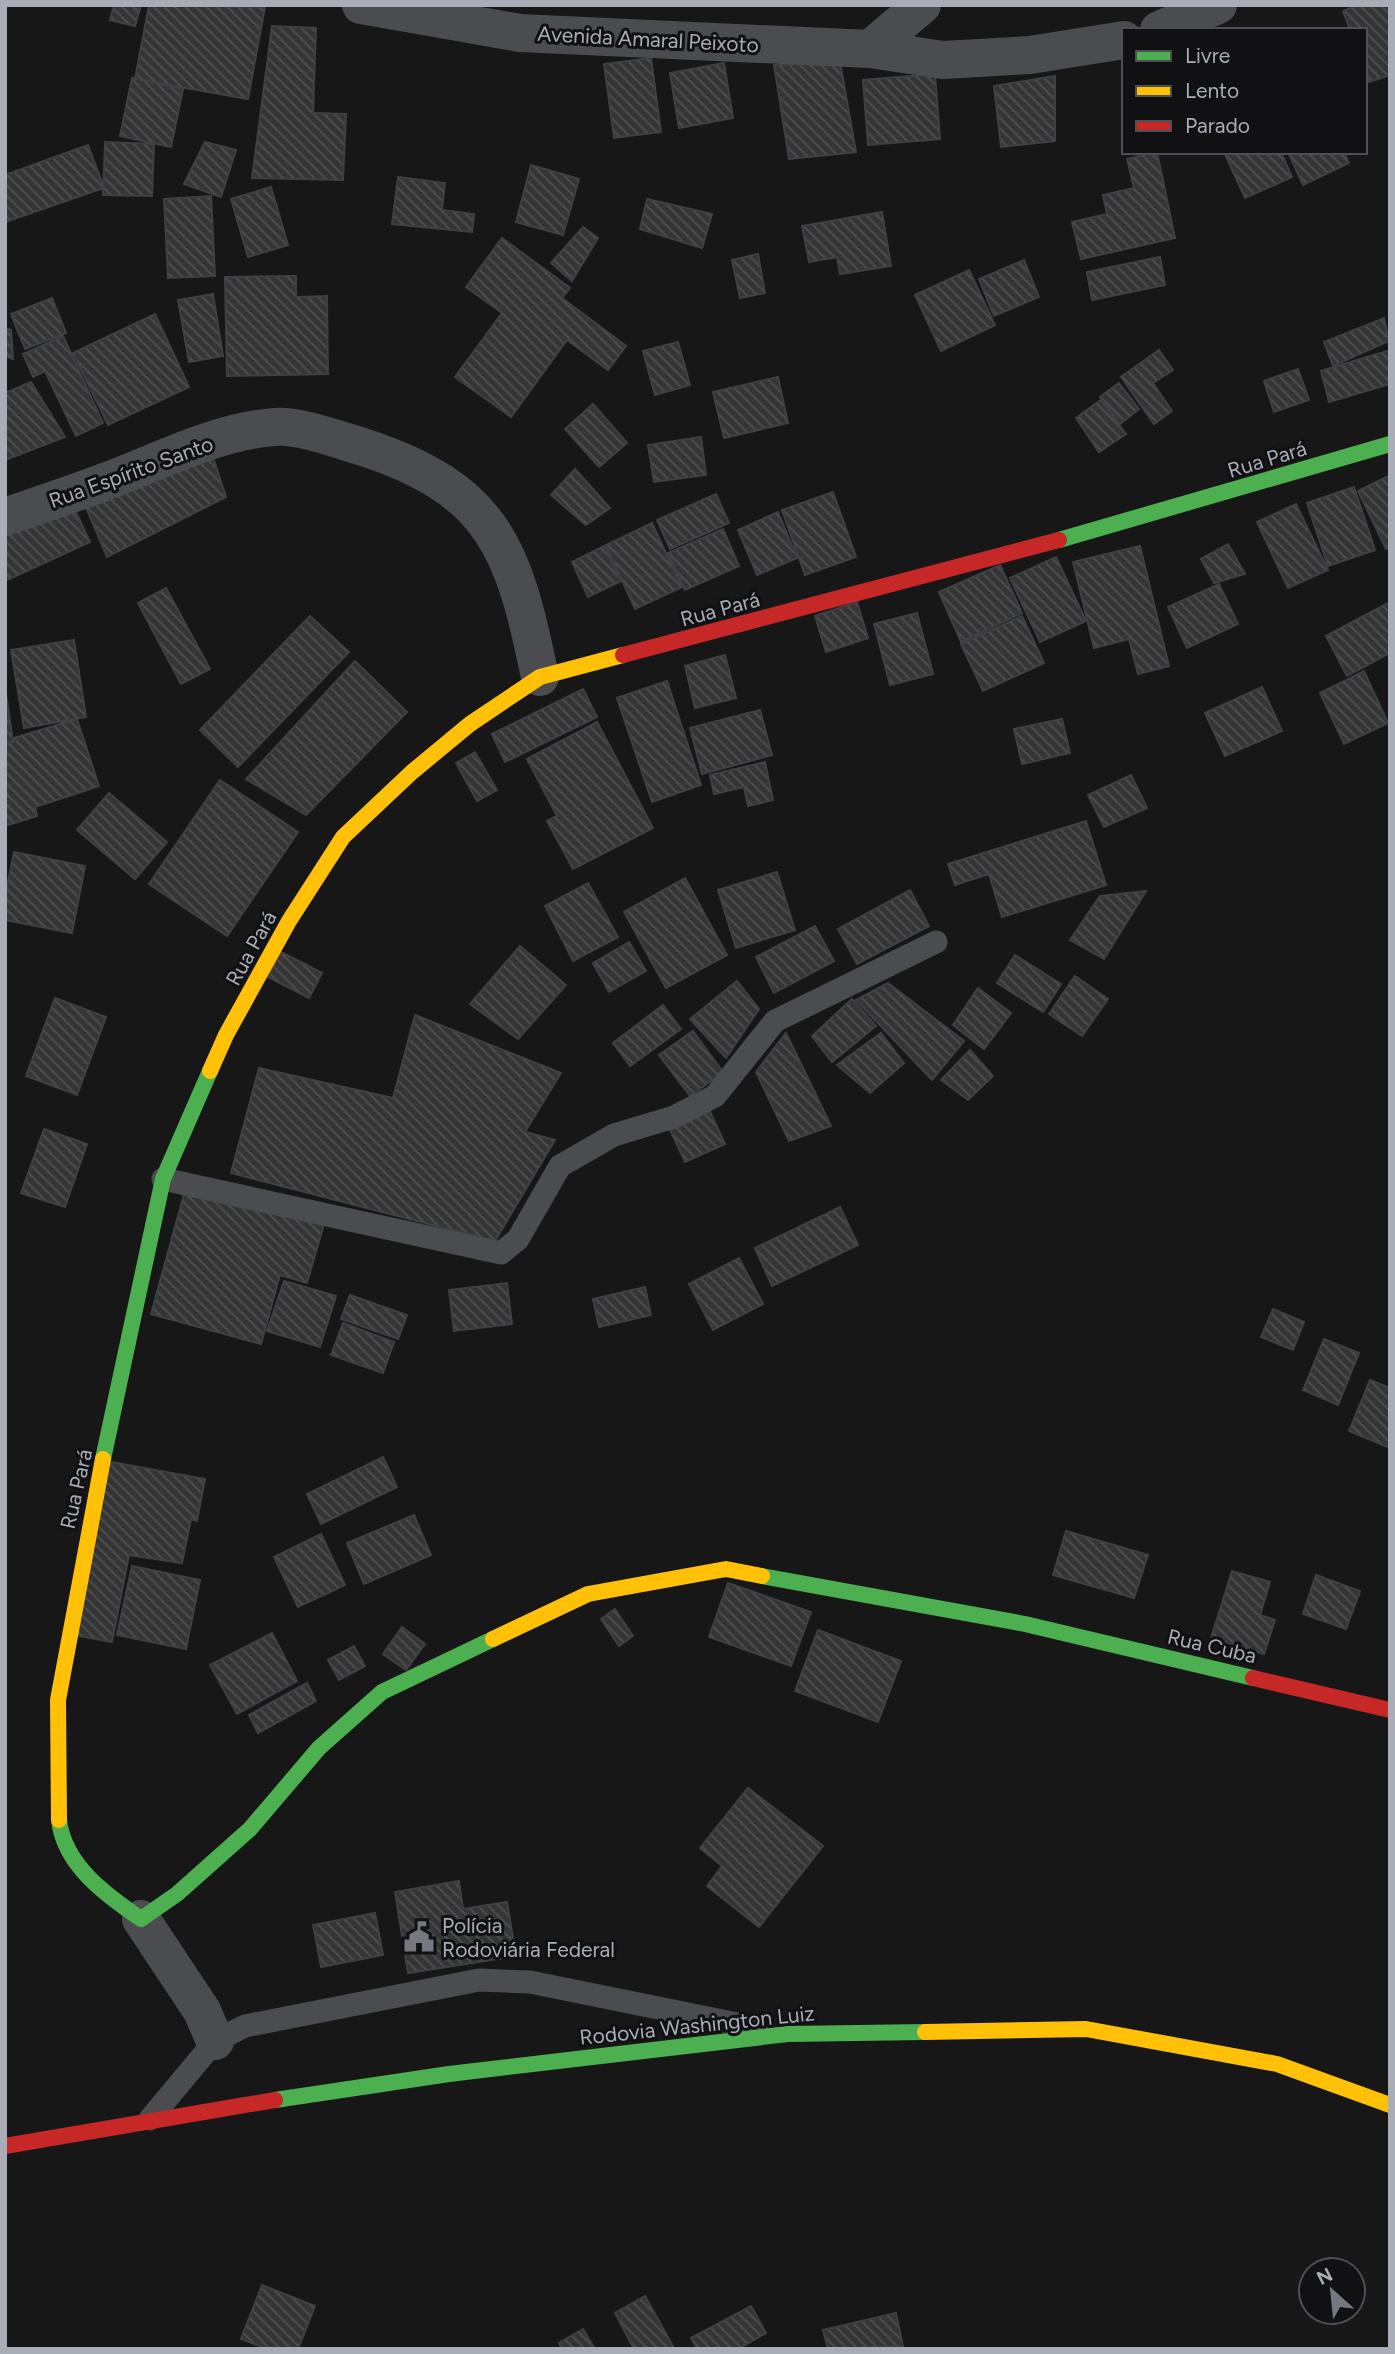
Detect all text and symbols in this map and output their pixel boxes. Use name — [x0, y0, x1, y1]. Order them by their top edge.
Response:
street label: Avenida Amaral Peixoto — [537, 21, 759, 57]
legend — [1122, 28, 1367, 154]
text: Livre — [1185, 43, 1230, 68]
text: Lento — [1185, 78, 1239, 103]
text: Parado — [1185, 113, 1250, 138]
street label: Rua Espírito Santo — [46, 431, 216, 513]
street label: Rua Pará — [1225, 435, 1309, 483]
street label: Rua Pará — [678, 586, 762, 632]
street label: Rua Pará — [220, 906, 282, 990]
street label: Rua Pará — [55, 1447, 97, 1531]
street label: Rua Cuba — [1165, 1624, 1259, 1668]
place label: Polícia Rodoviária Federal — [442, 1913, 615, 1962]
public building icon: Polícia Rodoviária Federal — [402, 1920, 436, 1954]
street label: Rodovia Washington Luiz — [578, 2000, 816, 2050]
north arrow — [1297, 2256, 1367, 2326]
text: N — [1313, 2263, 1336, 2290]

